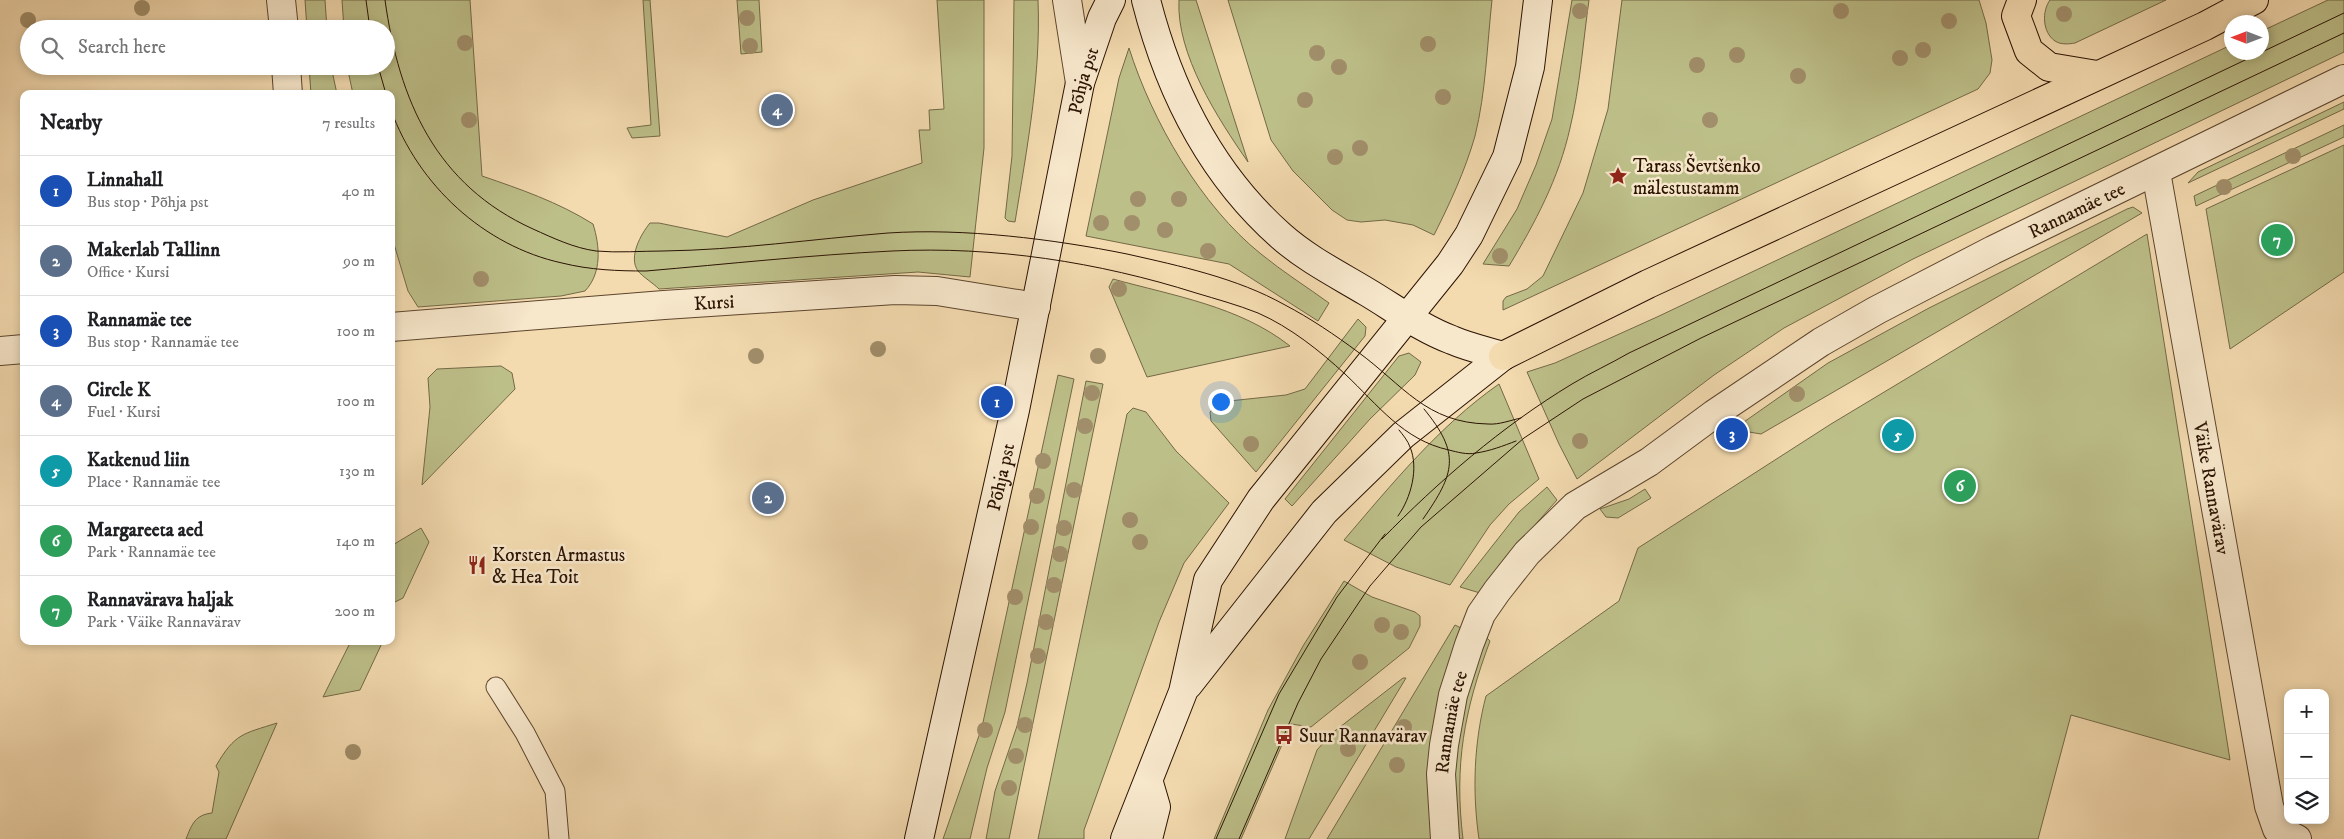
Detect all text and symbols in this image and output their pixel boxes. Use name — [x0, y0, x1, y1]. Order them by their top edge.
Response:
north arrow — [2224, 15, 2269, 60]
search box — [20, 20, 395, 75]
icon: search — [38, 34, 66, 62]
text: Search here — [78, 36, 166, 59]
street label: Põhja pst — [1064, 44, 1104, 116]
pin: 4 — [761, 91, 793, 129]
text: Nearby — [40, 110, 102, 136]
text: 7 results — [322, 113, 375, 133]
place label: Tarass Ševtšenko mälestustamm — [1633, 153, 1761, 200]
place icon: Tarass Ševtšenko mälestustamm — [1607, 165, 1629, 187]
text: Linnahall — [87, 169, 163, 192]
street label: Rannamäe tee — [2025, 177, 2129, 244]
text: 1 — [53, 181, 59, 201]
text: 40 m — [342, 181, 375, 201]
text: Bus stop · Põhja pst — [87, 192, 209, 212]
pin: 7 — [2261, 221, 2293, 259]
text: Makerlab Tallinn — [87, 239, 220, 262]
text: 2 — [52, 251, 60, 271]
text: 90 m — [343, 251, 375, 271]
text: Office · Kursi — [87, 262, 169, 282]
street label: Kursi — [693, 290, 735, 316]
text: Rannamäe tee — [87, 309, 192, 332]
text: 3 — [53, 321, 59, 341]
text: 100 m — [337, 321, 375, 341]
text: Bus stop · Rannamäe tee — [87, 332, 239, 352]
text: Circle K — [87, 379, 151, 402]
pin: 1 — [981, 383, 1013, 421]
your location — [1208, 389, 1234, 415]
text: 4 — [51, 391, 61, 411]
text: 100 m — [337, 391, 375, 411]
text: Fuel · Kursi — [87, 402, 160, 422]
pin: 3 — [1716, 415, 1748, 453]
pin: 5 — [1882, 416, 1914, 454]
street label: Väike Rannavärav — [2188, 419, 2234, 557]
street label: Põhja pst — [983, 441, 1020, 513]
text: Katkenud liin — [87, 449, 190, 472]
text: 5 — [52, 461, 60, 481]
text: 130 m — [339, 461, 375, 481]
pin: 6 — [1944, 467, 1976, 505]
text: Place · Rannamäe tee — [87, 472, 220, 492]
pin: 2 — [752, 479, 784, 517]
text: Margareeta aed — [87, 519, 203, 542]
text: 6 — [52, 531, 60, 551]
text: 140 m — [336, 531, 375, 551]
text: Park · Rannamäe tee — [87, 542, 216, 562]
place label: Korsten Armastus & Hea Toit — [492, 544, 625, 589]
restaurant icon: Korsten Armastus & Hea Toit — [466, 554, 488, 576]
text: Rannavärava haljak — [87, 589, 233, 612]
text: 7 — [52, 601, 60, 621]
text: 200 m — [334, 601, 375, 621]
text: Park · Väike Rannavärav — [87, 612, 241, 632]
street label: Rannamäe tee — [1431, 668, 1473, 775]
map controls — [2284, 689, 2329, 824]
button: + — [2284, 689, 2329, 734]
bus stop icon: Suur Rannavärav — [1273, 724, 1295, 746]
place label: Suur Rannavärav — [1299, 725, 1428, 748]
button: − — [2284, 734, 2329, 779]
button: layers — [2284, 779, 2329, 824]

